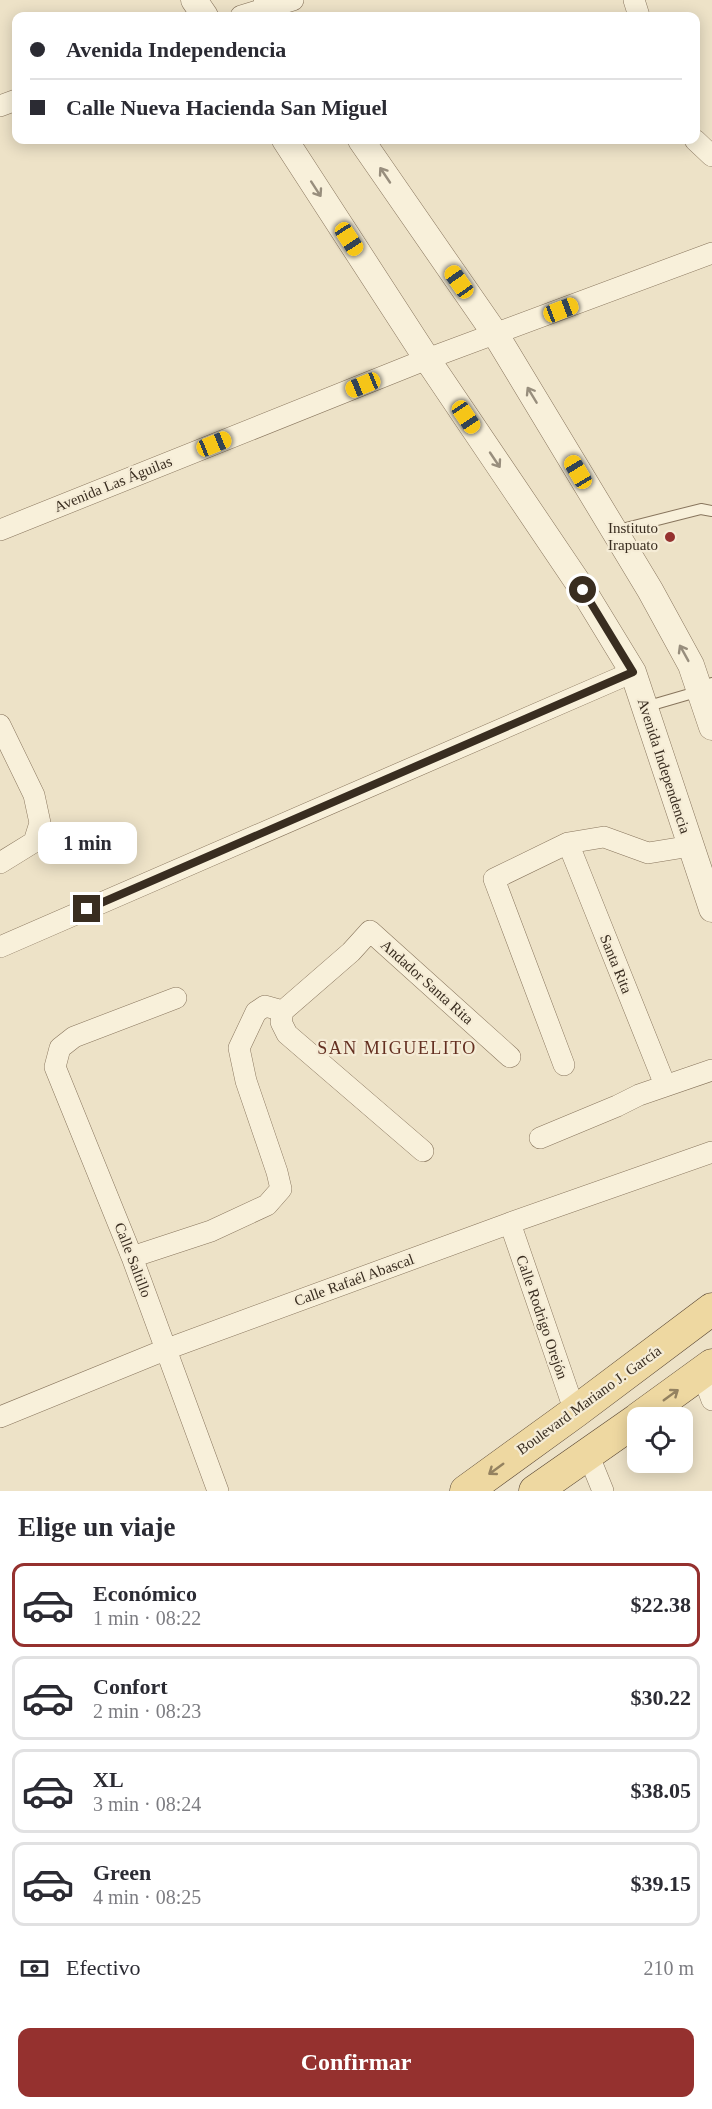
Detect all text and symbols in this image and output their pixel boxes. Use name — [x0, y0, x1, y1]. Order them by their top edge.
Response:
text: Avenida Independencia — [66, 37, 286, 62]
text: Calle Nueva Hacienda San Miguel — [66, 95, 387, 120]
one-way arrow — [379, 167, 391, 184]
one-way arrow — [310, 180, 323, 197]
car — [332, 219, 366, 259]
car — [441, 262, 477, 302]
car — [541, 295, 581, 325]
car — [343, 370, 383, 400]
one-way arrow — [525, 387, 537, 404]
car — [448, 397, 484, 437]
car — [194, 429, 234, 459]
one-way arrow — [489, 451, 501, 467]
car — [561, 452, 595, 492]
street label: Avenida Las Águilas — [52, 453, 174, 515]
place label: Instituto Irapuato — [608, 520, 658, 553]
marker: Instituto Irapuato — [663, 530, 677, 544]
route start — [569, 576, 596, 603]
one-way arrow — [678, 645, 690, 662]
street label: Avenida Independencia — [635, 697, 693, 836]
callout: 1 min — [38, 822, 136, 864]
text: 1 min — [63, 832, 112, 854]
route end — [73, 895, 100, 922]
street label: Santa Rita — [597, 932, 635, 996]
street label: Andador Santa Rita — [378, 936, 477, 1028]
district label: SAN MIGUELITO — [317, 1038, 477, 1058]
street label: Calle Saltillo — [111, 1220, 155, 1300]
street label: Calle Rafaél Abascal — [292, 1251, 416, 1309]
street label: Calle Rodrigo Orejón — [513, 1253, 571, 1382]
street label: Boulevard Mariano J. García — [514, 1342, 664, 1458]
one-way arrow — [662, 1389, 678, 1401]
map controls — [627, 1407, 693, 1473]
button: locate — [627, 1407, 693, 1473]
one-way arrow — [489, 1463, 505, 1475]
text: Elige un viaje — [18, 1512, 176, 1542]
icon: car — [21, 1578, 75, 1632]
text: Económico — [93, 1581, 197, 1606]
text: $22.38 — [631, 1592, 691, 1617]
text: 1 min · 08:22 — [93, 1607, 201, 1629]
icon: car — [21, 1671, 75, 1725]
text: Confort — [93, 1674, 168, 1699]
text: $30.22 — [631, 1685, 691, 1710]
text: 2 min · 08:23 — [93, 1700, 201, 1722]
icon: car — [21, 1764, 75, 1818]
text: XL — [93, 1767, 124, 1792]
text: $38.05 — [631, 1778, 691, 1803]
text: 3 min · 08:24 — [93, 1793, 201, 1815]
icon: car — [21, 1857, 75, 1911]
text: Green — [93, 1860, 151, 1885]
text: $39.15 — [631, 1871, 691, 1896]
text: 4 min · 08:25 — [93, 1886, 201, 1908]
icon: cash — [18, 1952, 51, 1985]
text: Efectivo — [66, 1955, 141, 1980]
text: 210 m — [643, 1957, 694, 1979]
button: Confirmar — [18, 2028, 694, 2097]

